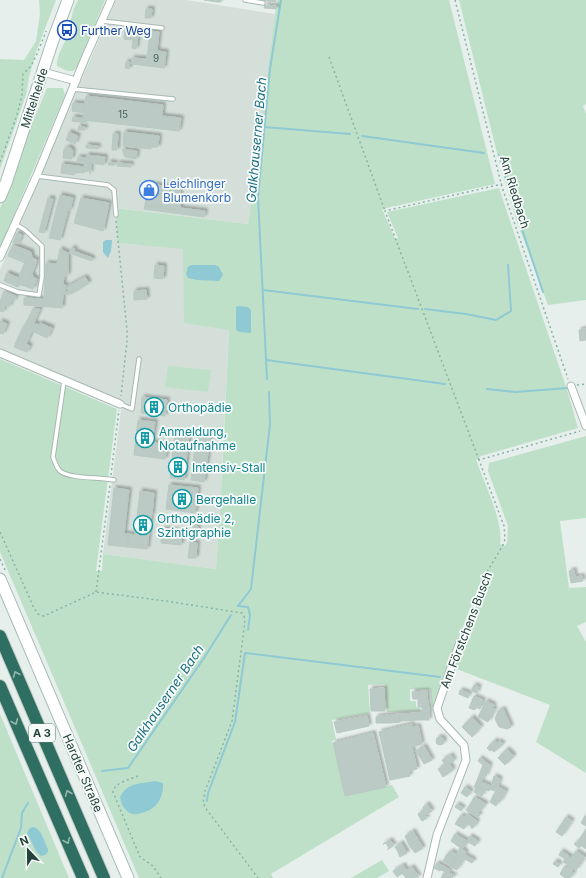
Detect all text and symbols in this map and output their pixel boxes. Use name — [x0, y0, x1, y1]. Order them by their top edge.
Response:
bus stop icon: Further Weg — [56, 19, 78, 41]
place label: Further Weg — [81, 23, 151, 38]
house number: 9 — [153, 52, 159, 64]
street label: Mittelheide — [17, 66, 51, 130]
water label: Galkhauserner Bach — [243, 76, 269, 204]
house number: 15 — [118, 108, 128, 120]
street label: Am Riedbach — [497, 154, 533, 230]
place label: Leichlinger Blumenkorb — [163, 176, 231, 205]
shop icon: Leichlinger Blumenkorb — [138, 179, 160, 201]
building icon: Orthopädie — [143, 396, 165, 418]
place label: Orthopädie — [168, 400, 232, 415]
place label: Anmeldung, Notaufnahme — [159, 424, 236, 453]
building icon: Anmeldung, Notaufnahme — [134, 427, 156, 449]
building icon: Intensiv-Stall — [167, 456, 189, 478]
place label: Intensiv-Stall — [192, 460, 265, 475]
building icon: Bergehalle — [171, 488, 193, 510]
place label: Bergehalle — [196, 492, 256, 507]
place label: Orthopädie 2, Szintigraphie — [157, 511, 235, 540]
building icon: Orthopädie 2, Szintigraphie — [132, 514, 154, 536]
street label: Am Förstchens Busch — [437, 570, 495, 690]
water label: Galkhauserner Bach — [123, 641, 207, 755]
one-way arrow — [13, 671, 21, 678]
one-way arrow — [11, 718, 19, 725]
road number: A 3 — [29, 724, 55, 742]
street label: Hardter Straße — [60, 732, 106, 814]
one-way arrow — [65, 790, 73, 798]
north arrow — [8, 830, 48, 870]
text: N — [18, 833, 31, 849]
one-way arrow — [62, 837, 70, 844]

